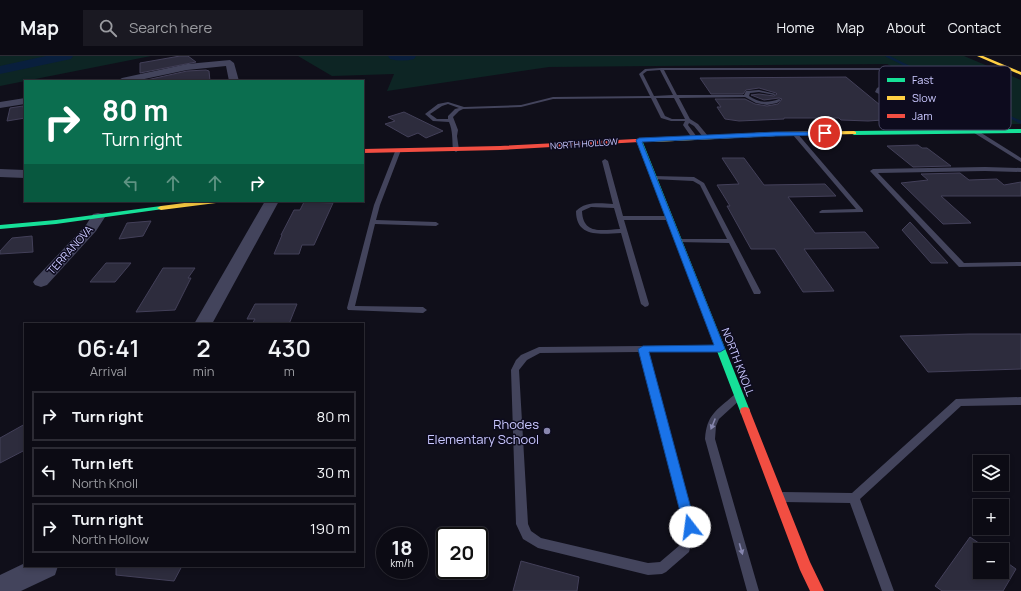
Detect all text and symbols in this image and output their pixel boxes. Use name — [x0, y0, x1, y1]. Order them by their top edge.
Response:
search box — [83, 10, 363, 46]
text: Map — [20, 15, 59, 41]
icon: search — [97, 17, 119, 39]
text: Search here — [129, 17, 212, 38]
text: Home — [777, 18, 814, 37]
text: Map — [836, 18, 864, 37]
text: About — [886, 18, 926, 37]
text: Contact — [948, 18, 1001, 37]
legend — [879, 66, 1011, 130]
text: Fast — [912, 72, 934, 87]
text: Slow — [912, 90, 937, 105]
text: 80 m — [102, 91, 168, 129]
icon: right — [36, 96, 88, 148]
text: Jam — [912, 108, 933, 123]
pin — [808, 116, 842, 150]
icon: arrive — [814, 122, 836, 144]
text: Turn right — [102, 127, 183, 151]
street label: NORTH HOLLOW — [550, 135, 619, 152]
icon: left — [120, 172, 142, 194]
icon: ahead — [162, 172, 184, 194]
icon: ahead — [204, 172, 226, 194]
icon: right — [246, 172, 268, 194]
street label: TERRANOVA — [43, 222, 96, 278]
street label: NORTH KNOLL — [719, 326, 759, 398]
text: 06:41 — [77, 331, 140, 364]
text: 2 — [197, 331, 211, 364]
text: 430 — [267, 331, 311, 364]
text: Arrival — [90, 362, 127, 380]
text: min — [193, 362, 214, 380]
text: m — [284, 362, 295, 380]
icon: right — [38, 405, 60, 427]
text: Turn right — [72, 406, 143, 427]
text: 80 m — [316, 406, 350, 427]
place label: Rhodes Elementary School — [427, 415, 539, 448]
one-way arrow — [709, 419, 715, 431]
marker: Rhodes Elementary School — [542, 426, 552, 436]
text: Turn left — [72, 453, 134, 474]
map controls — [973, 455, 1009, 579]
button: layers — [973, 455, 1009, 491]
icon: left — [38, 461, 60, 483]
text: 30 m — [317, 462, 350, 483]
text: North Knoll — [72, 474, 138, 492]
button: + — [973, 499, 1009, 535]
position arrow — [669, 506, 711, 548]
text: Turn right — [72, 509, 143, 530]
icon: right — [38, 517, 60, 539]
text: 190 m — [310, 518, 350, 539]
speed limit sign: 20 — [436, 527, 488, 579]
text: North Hollow — [72, 530, 149, 548]
text: 18 — [391, 534, 413, 561]
one-way arrow — [738, 543, 744, 555]
button: − — [973, 543, 1009, 579]
text: km/h — [390, 556, 414, 570]

